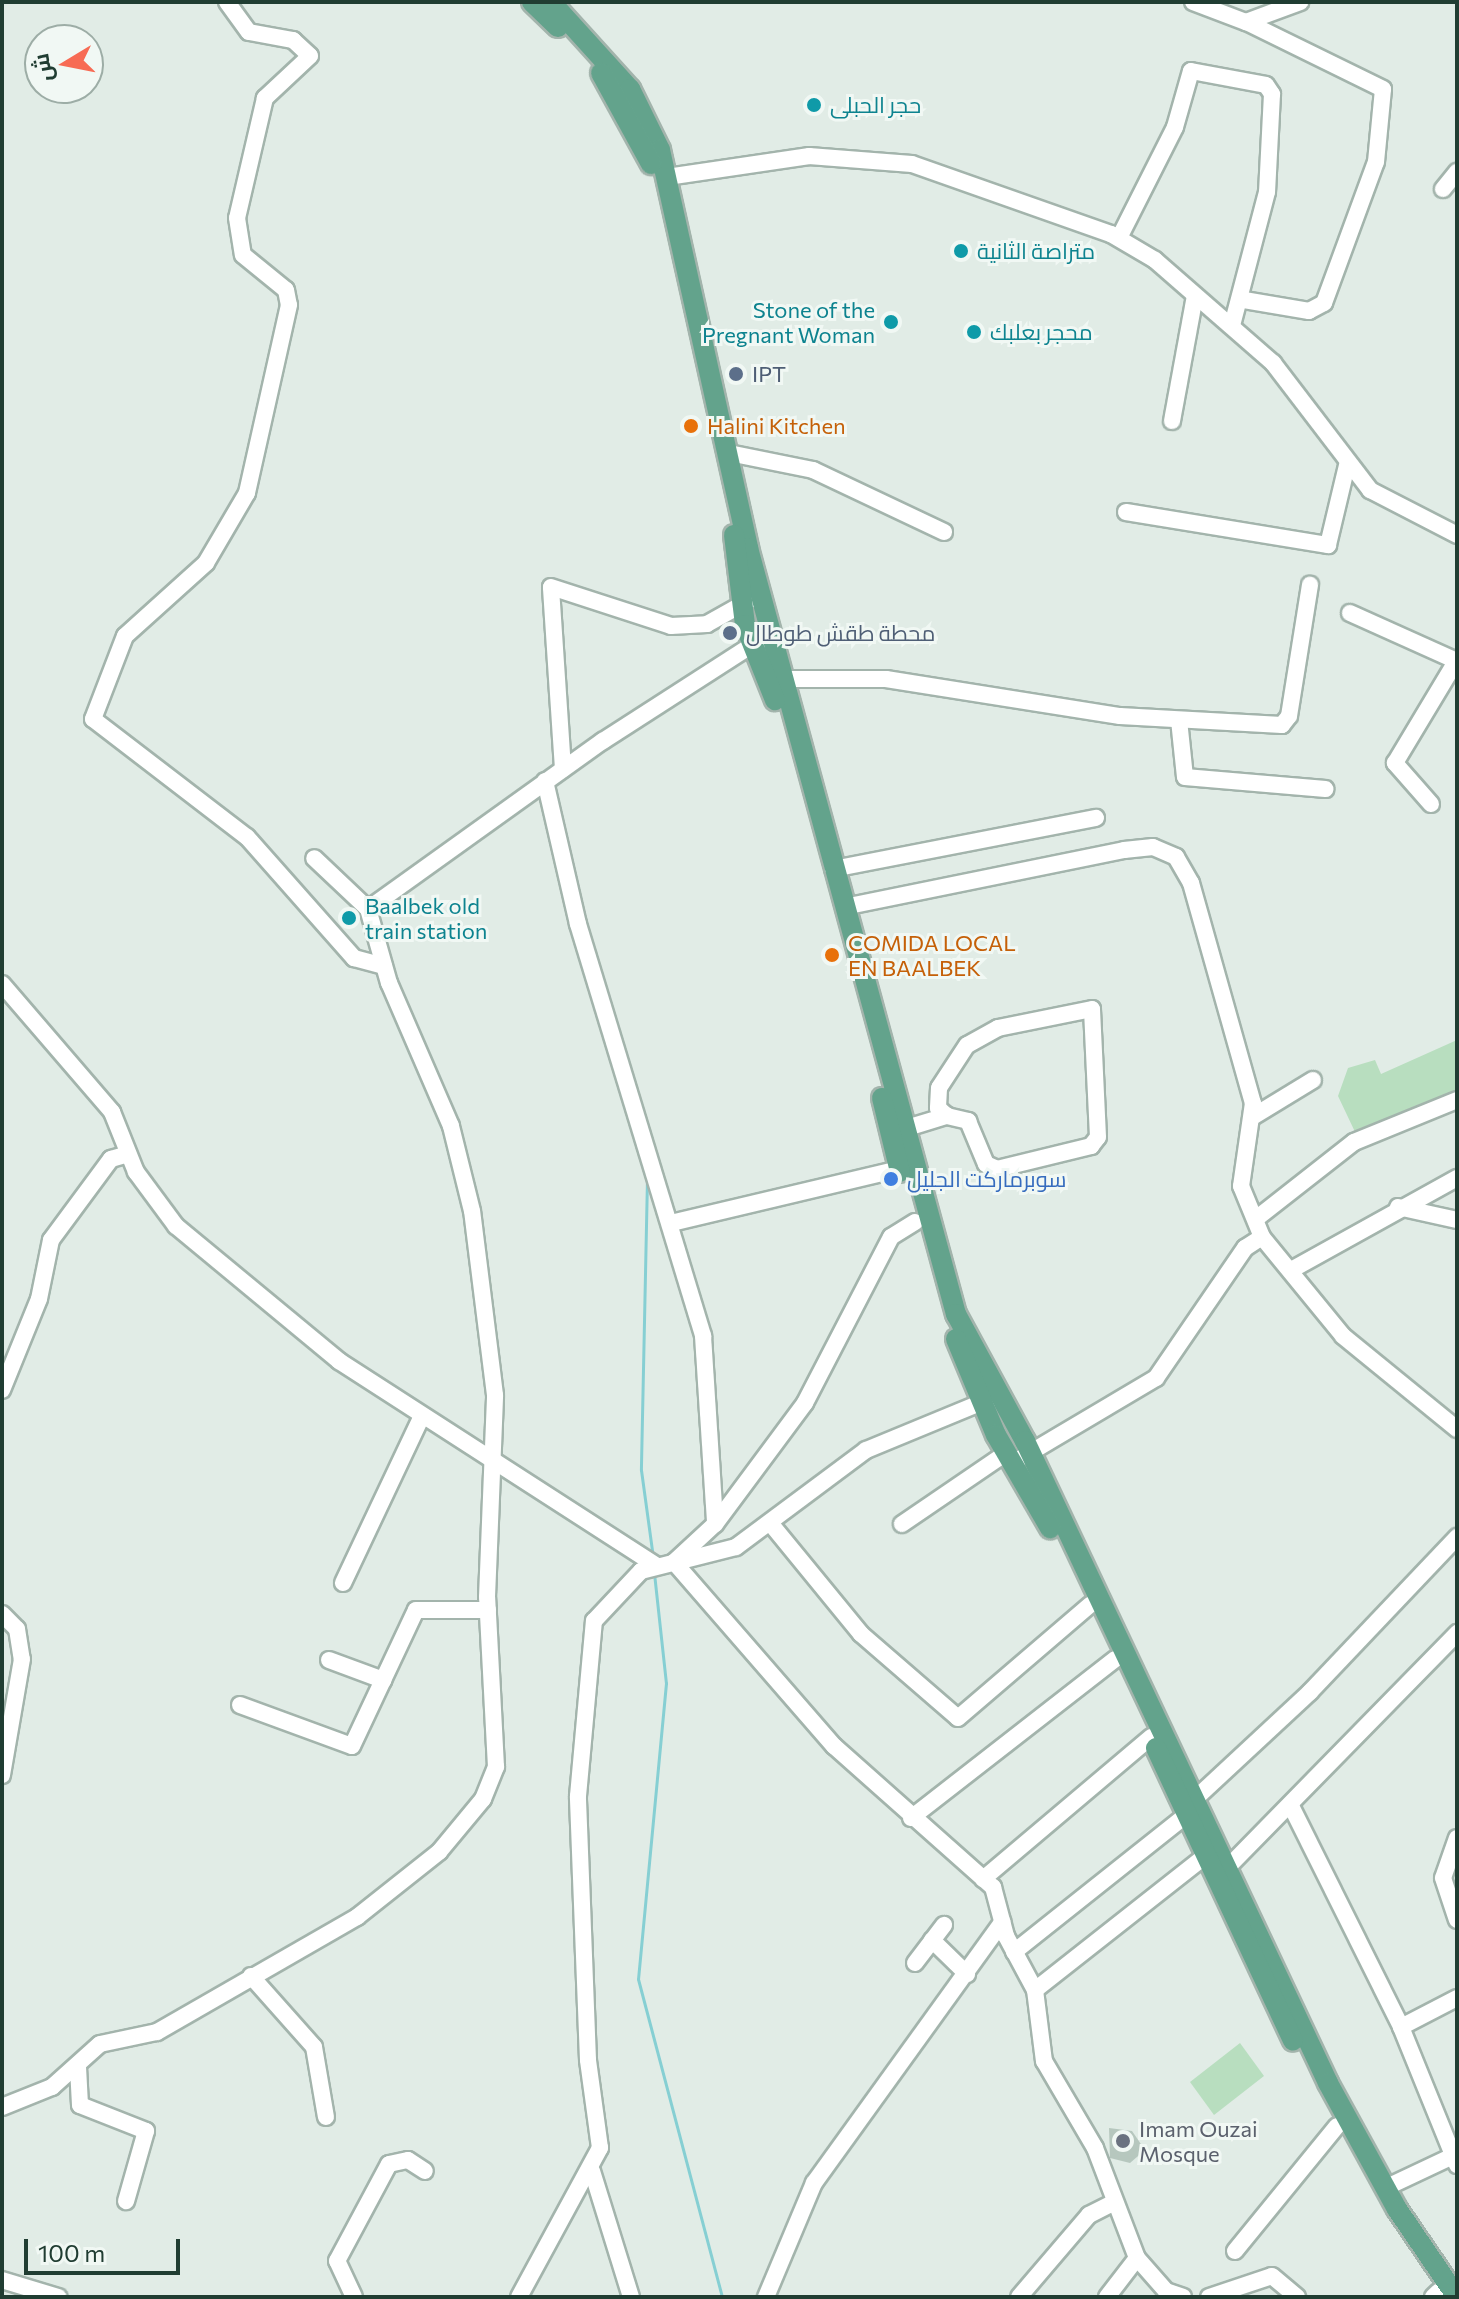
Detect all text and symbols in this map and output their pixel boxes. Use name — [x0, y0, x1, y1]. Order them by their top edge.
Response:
north arrow — [24, 24, 104, 104]
text: ش — [26, 52, 58, 84]
place label: حجر الحبلى — [830, 92, 921, 118]
marker: حجر الحبلى — [805, 96, 823, 114]
place label: متراصة الثانية — [977, 238, 1095, 264]
marker: متراصة الثانية — [952, 242, 970, 260]
place label: Stone of the Pregnant Woman — [702, 296, 875, 348]
marker: Stone of the Pregnant Woman — [882, 313, 900, 331]
place label: محجر بعلبك — [990, 319, 1093, 345]
marker: محجر بعلبك — [965, 323, 983, 341]
place label: IPT — [752, 361, 786, 387]
marker: IPT — [727, 365, 745, 383]
place label: Halini Kitchen — [707, 413, 846, 439]
marker: Halini Kitchen — [682, 417, 700, 435]
place label: محطة طقش طوطال — [746, 620, 935, 646]
marker: محطة طقش طوطال — [721, 624, 739, 642]
place label: Baalbek old train station — [365, 892, 487, 944]
marker: Baalbek old train station — [340, 909, 358, 927]
place label: COMIDA LOCAL EN BAALBEK — [848, 929, 1016, 980]
marker: COMIDA LOCAL EN BAALBEK — [823, 946, 841, 964]
place label: سوبرماركت الجليل — [907, 1166, 1067, 1192]
marker: سوبرماركت الجليل — [882, 1170, 900, 1188]
place label: Imam Ouzai Mosque — [1139, 2115, 1258, 2166]
marker: Imam Ouzai Mosque — [1114, 2132, 1132, 2150]
scale bar — [28, 2223, 184, 2273]
text: 100 m — [38, 2238, 105, 2267]

